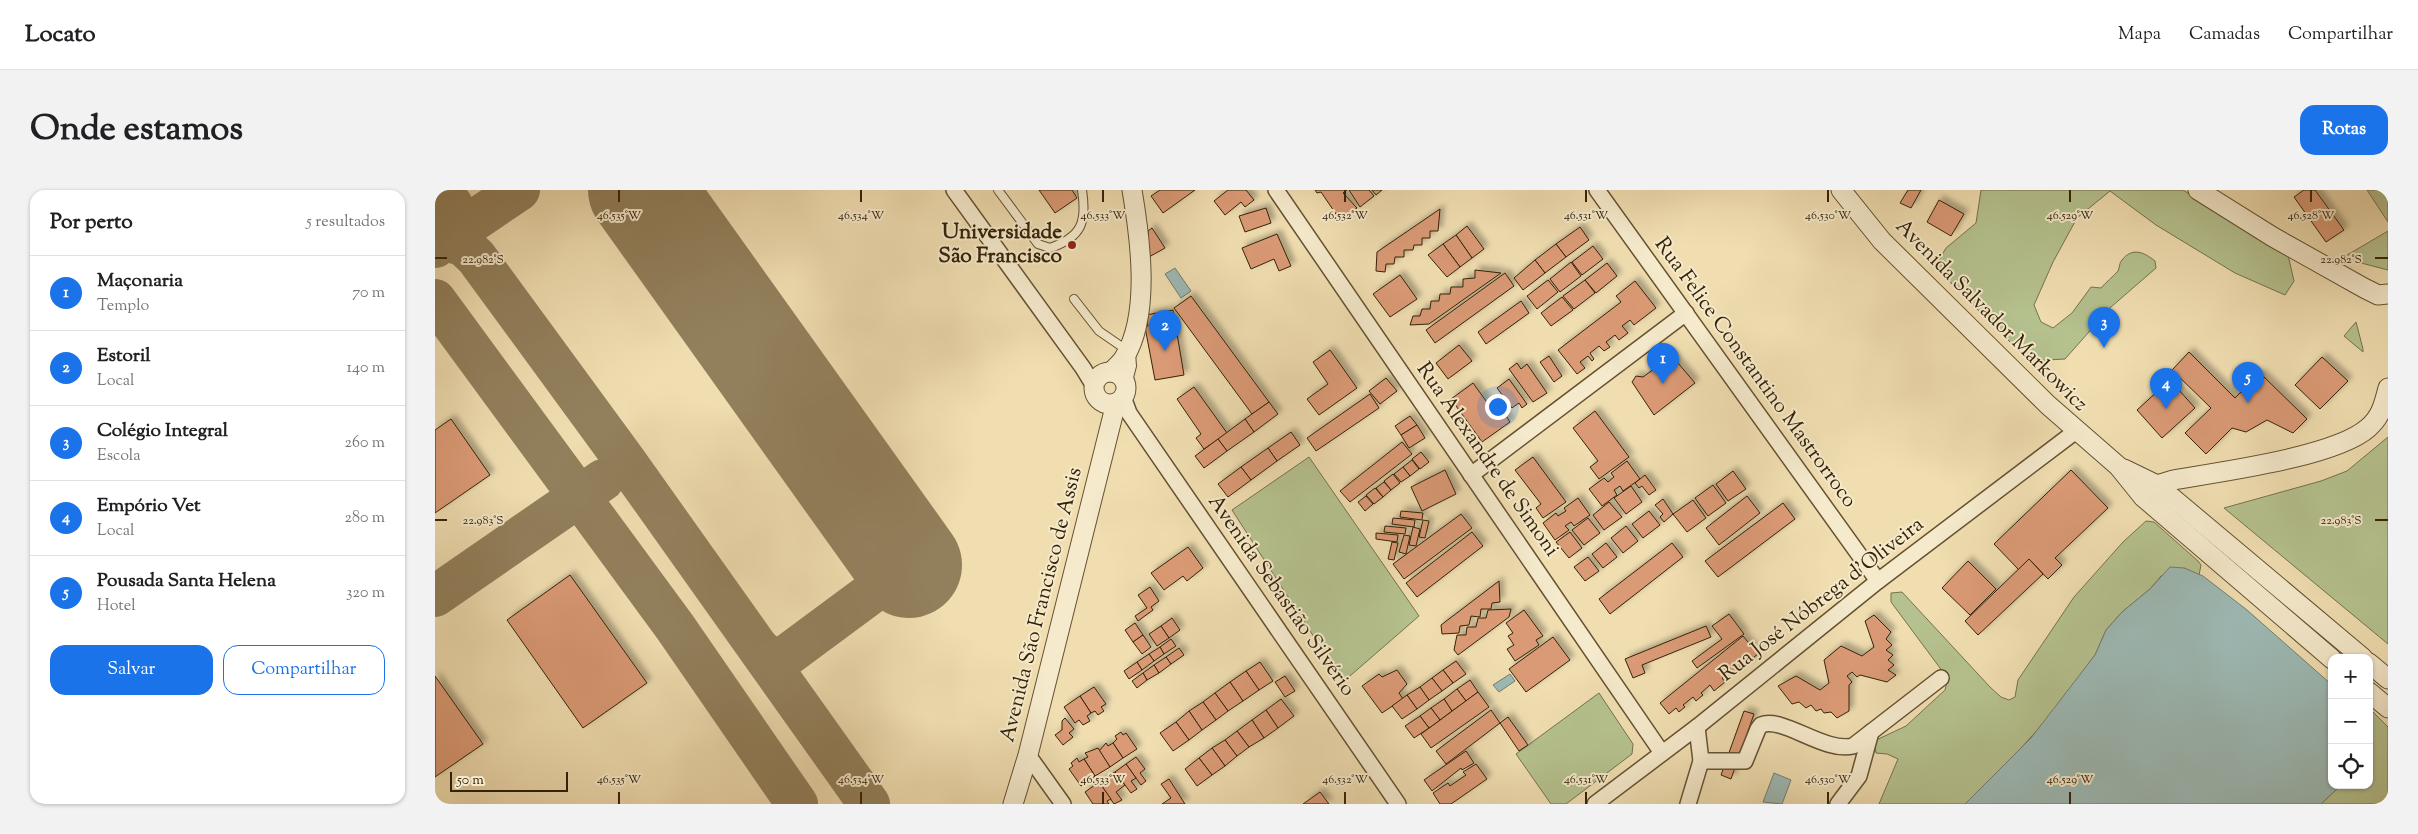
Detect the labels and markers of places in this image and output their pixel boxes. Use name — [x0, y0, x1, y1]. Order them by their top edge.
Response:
place label: Universidade São Francisco — [938, 218, 1062, 272]
marker: Universidade São Francisco — [1066, 239, 1078, 251]
pin: 3 — [2088, 307, 2120, 348]
pin: 2 — [1149, 310, 1181, 351]
pin: 1 — [1647, 343, 1679, 384]
pin: 5 — [2232, 362, 2264, 403]
pin: 4 — [2150, 368, 2182, 409]

